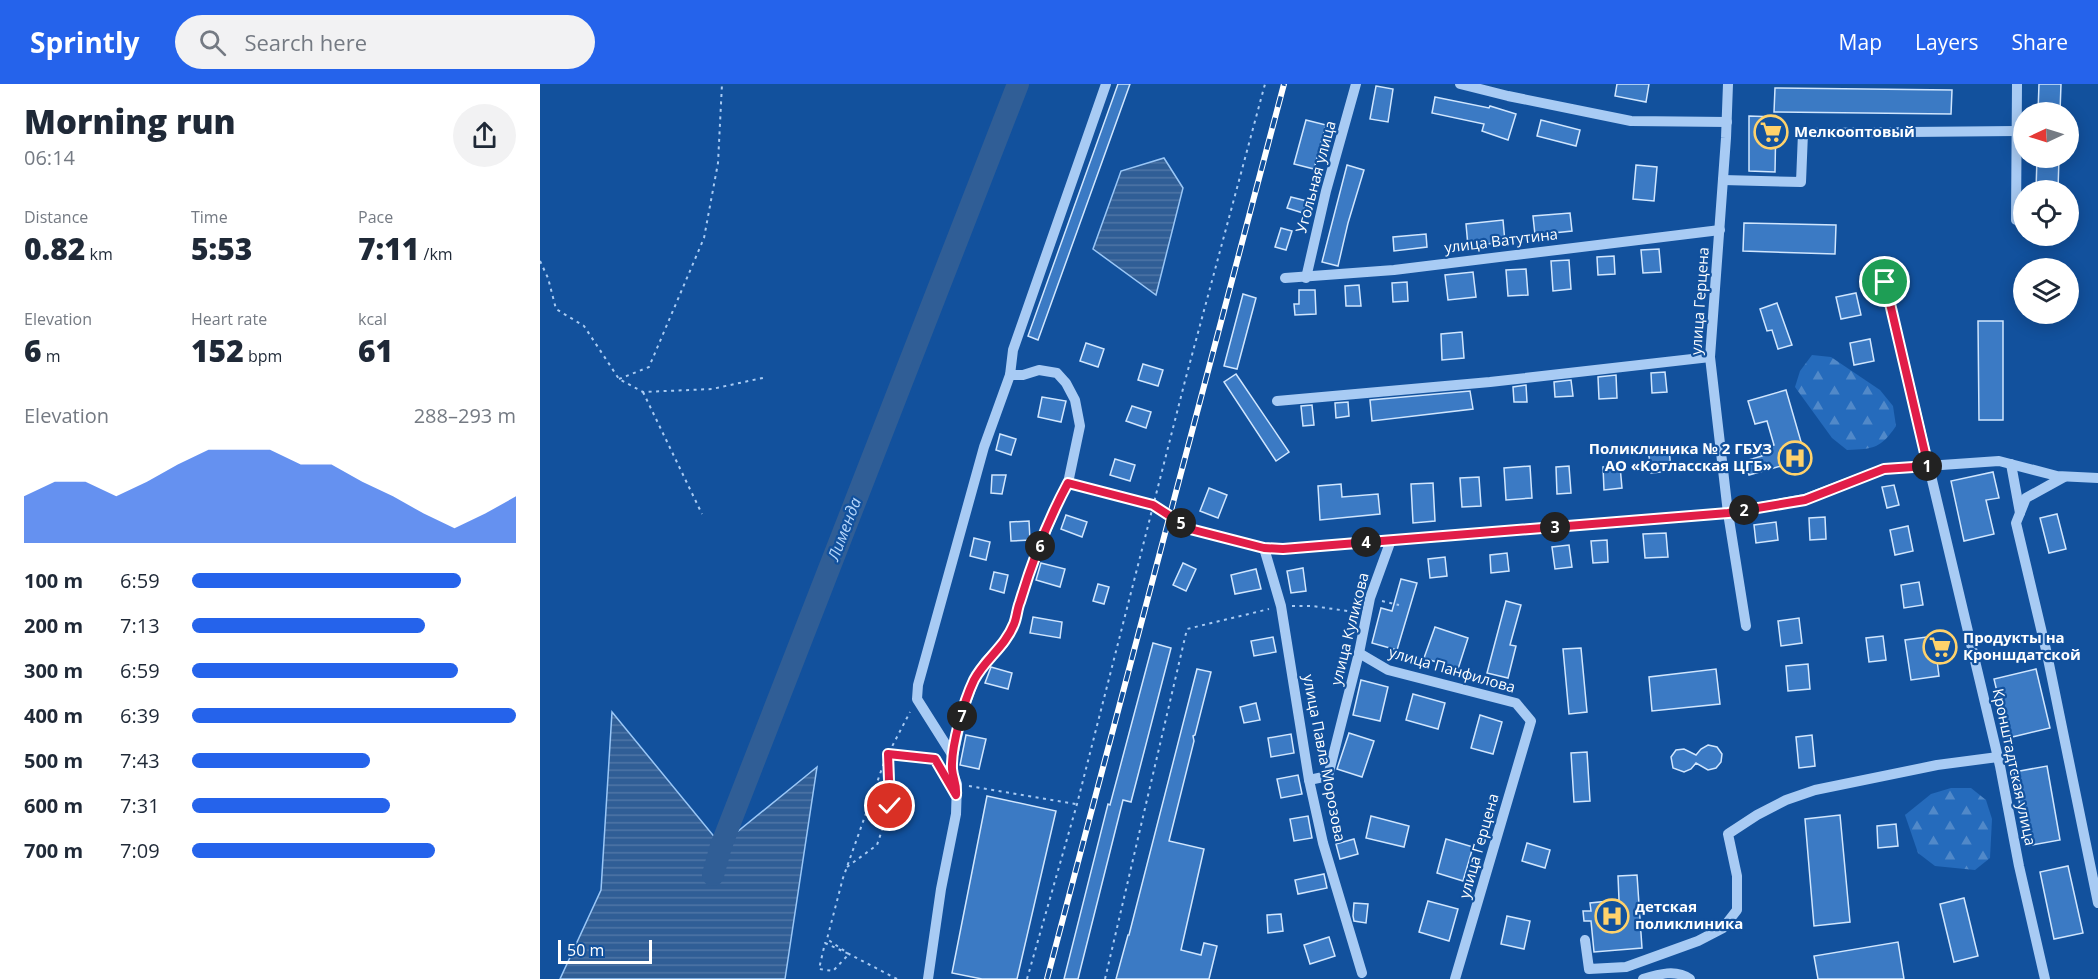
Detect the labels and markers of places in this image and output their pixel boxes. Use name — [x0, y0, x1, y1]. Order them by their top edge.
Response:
supermarket icon: Мелкооптовый — [1753, 114, 1789, 150]
place label: Мелкооптовый — [1794, 121, 1915, 141]
pin — [1859, 256, 1910, 307]
place label: Поликлиника № 2 ГБУЗ АО «Котласская ЦГБ» — [1589, 438, 1772, 475]
hospital icon: Поликлиника № 2 ГБУЗ АО «Котласская ЦГБ» — [1777, 440, 1813, 476]
pin: 1 — [1912, 451, 1942, 481]
pin: 2 — [1729, 495, 1759, 525]
pin: 5 — [1166, 508, 1196, 538]
pin: 3 — [1540, 512, 1570, 542]
pin: 4 — [1351, 527, 1381, 557]
pin: 6 — [1025, 531, 1055, 561]
place label: Продукты на Кроншдатской — [1963, 627, 2081, 664]
supermarket icon: Продукты на Кроншдатской — [1922, 629, 1958, 665]
pin: 7 — [947, 701, 977, 731]
pin — [864, 780, 915, 831]
place label: детская поликлиника — [1635, 896, 1743, 933]
hospital icon: детская поликлиника — [1594, 898, 1630, 934]

